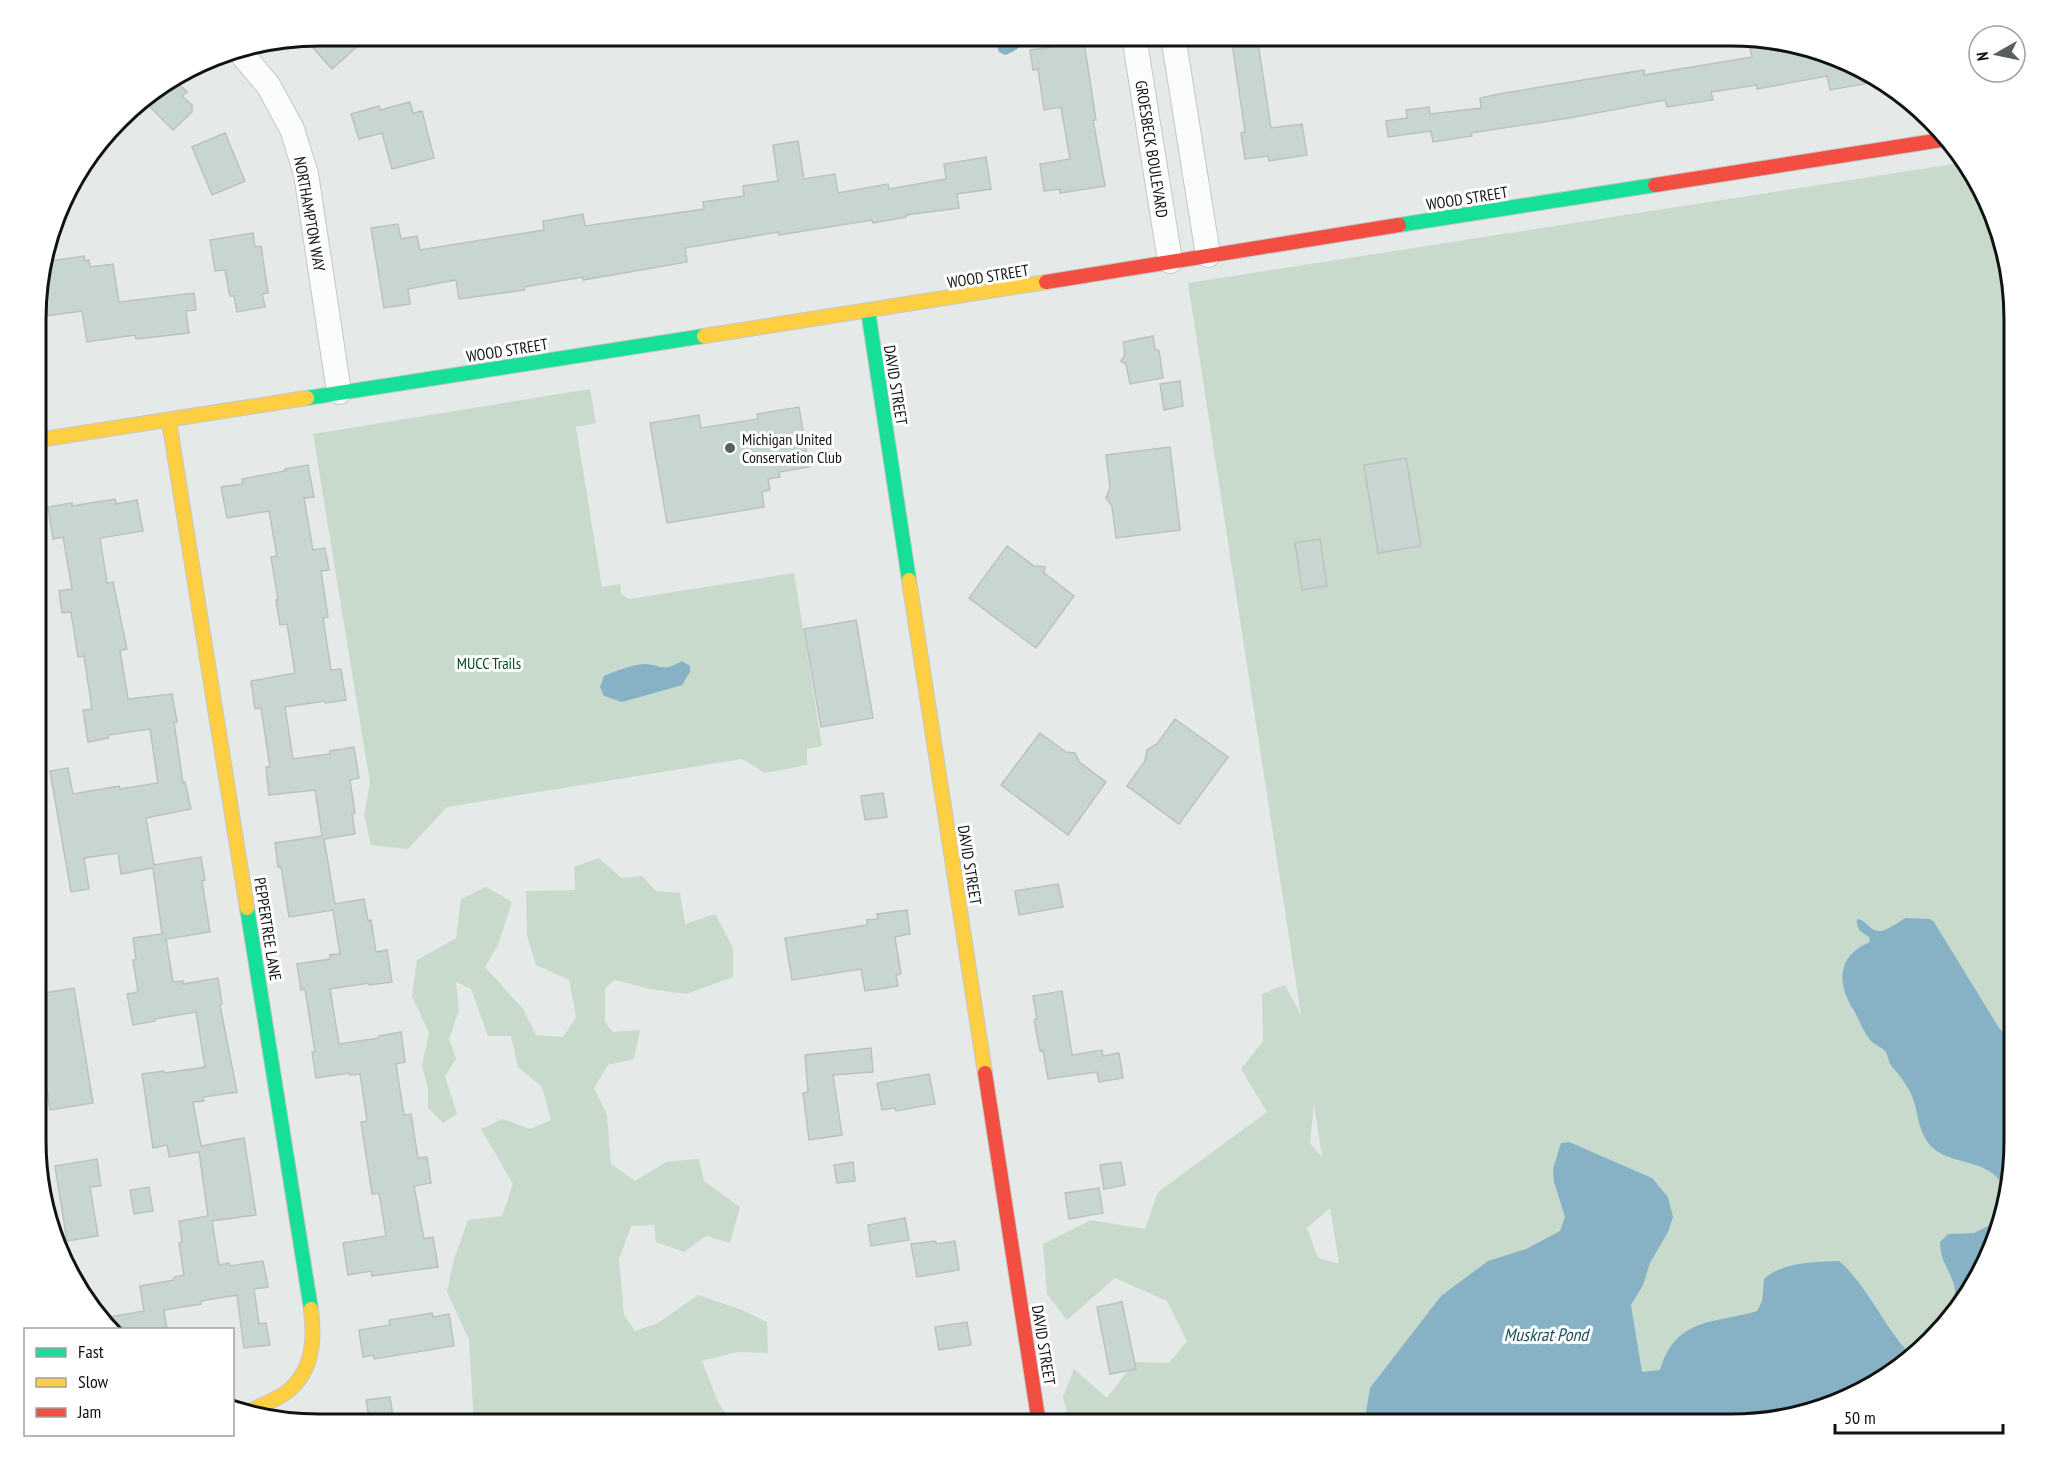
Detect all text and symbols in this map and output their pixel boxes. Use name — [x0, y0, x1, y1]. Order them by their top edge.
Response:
north arrow — [1967, 24, 2027, 84]
text: N — [1972, 51, 1993, 62]
street label: GROESBECK BOULEVARD — [1131, 79, 1173, 219]
street label: NORTHAMPTON WAY — [290, 155, 330, 274]
street label: WOOD STREET — [1425, 182, 1509, 214]
street label: WOOD STREET — [946, 260, 1030, 292]
street label: WOOD STREET — [465, 334, 549, 366]
street label: DAVID STREET — [880, 344, 912, 426]
place label: Michigan United Conservation Club — [742, 429, 842, 467]
marker: Michigan United Conservation Club — [723, 441, 737, 455]
park label: MUCC Trails — [457, 653, 521, 673]
street label: DAVID STREET — [954, 824, 986, 906]
street label: PEPPERTREE LANE — [250, 876, 286, 982]
street label: DAVID STREET — [1028, 1304, 1060, 1386]
water label: Muskrat Pond — [1504, 1323, 1590, 1346]
legend — [24, 1328, 234, 1436]
text: Fast — [78, 1340, 104, 1363]
text: Slow — [78, 1370, 109, 1393]
scale bar — [1835, 1397, 2003, 1435]
text: Jam — [77, 1400, 101, 1423]
text: 50 m — [1844, 1406, 1876, 1429]

